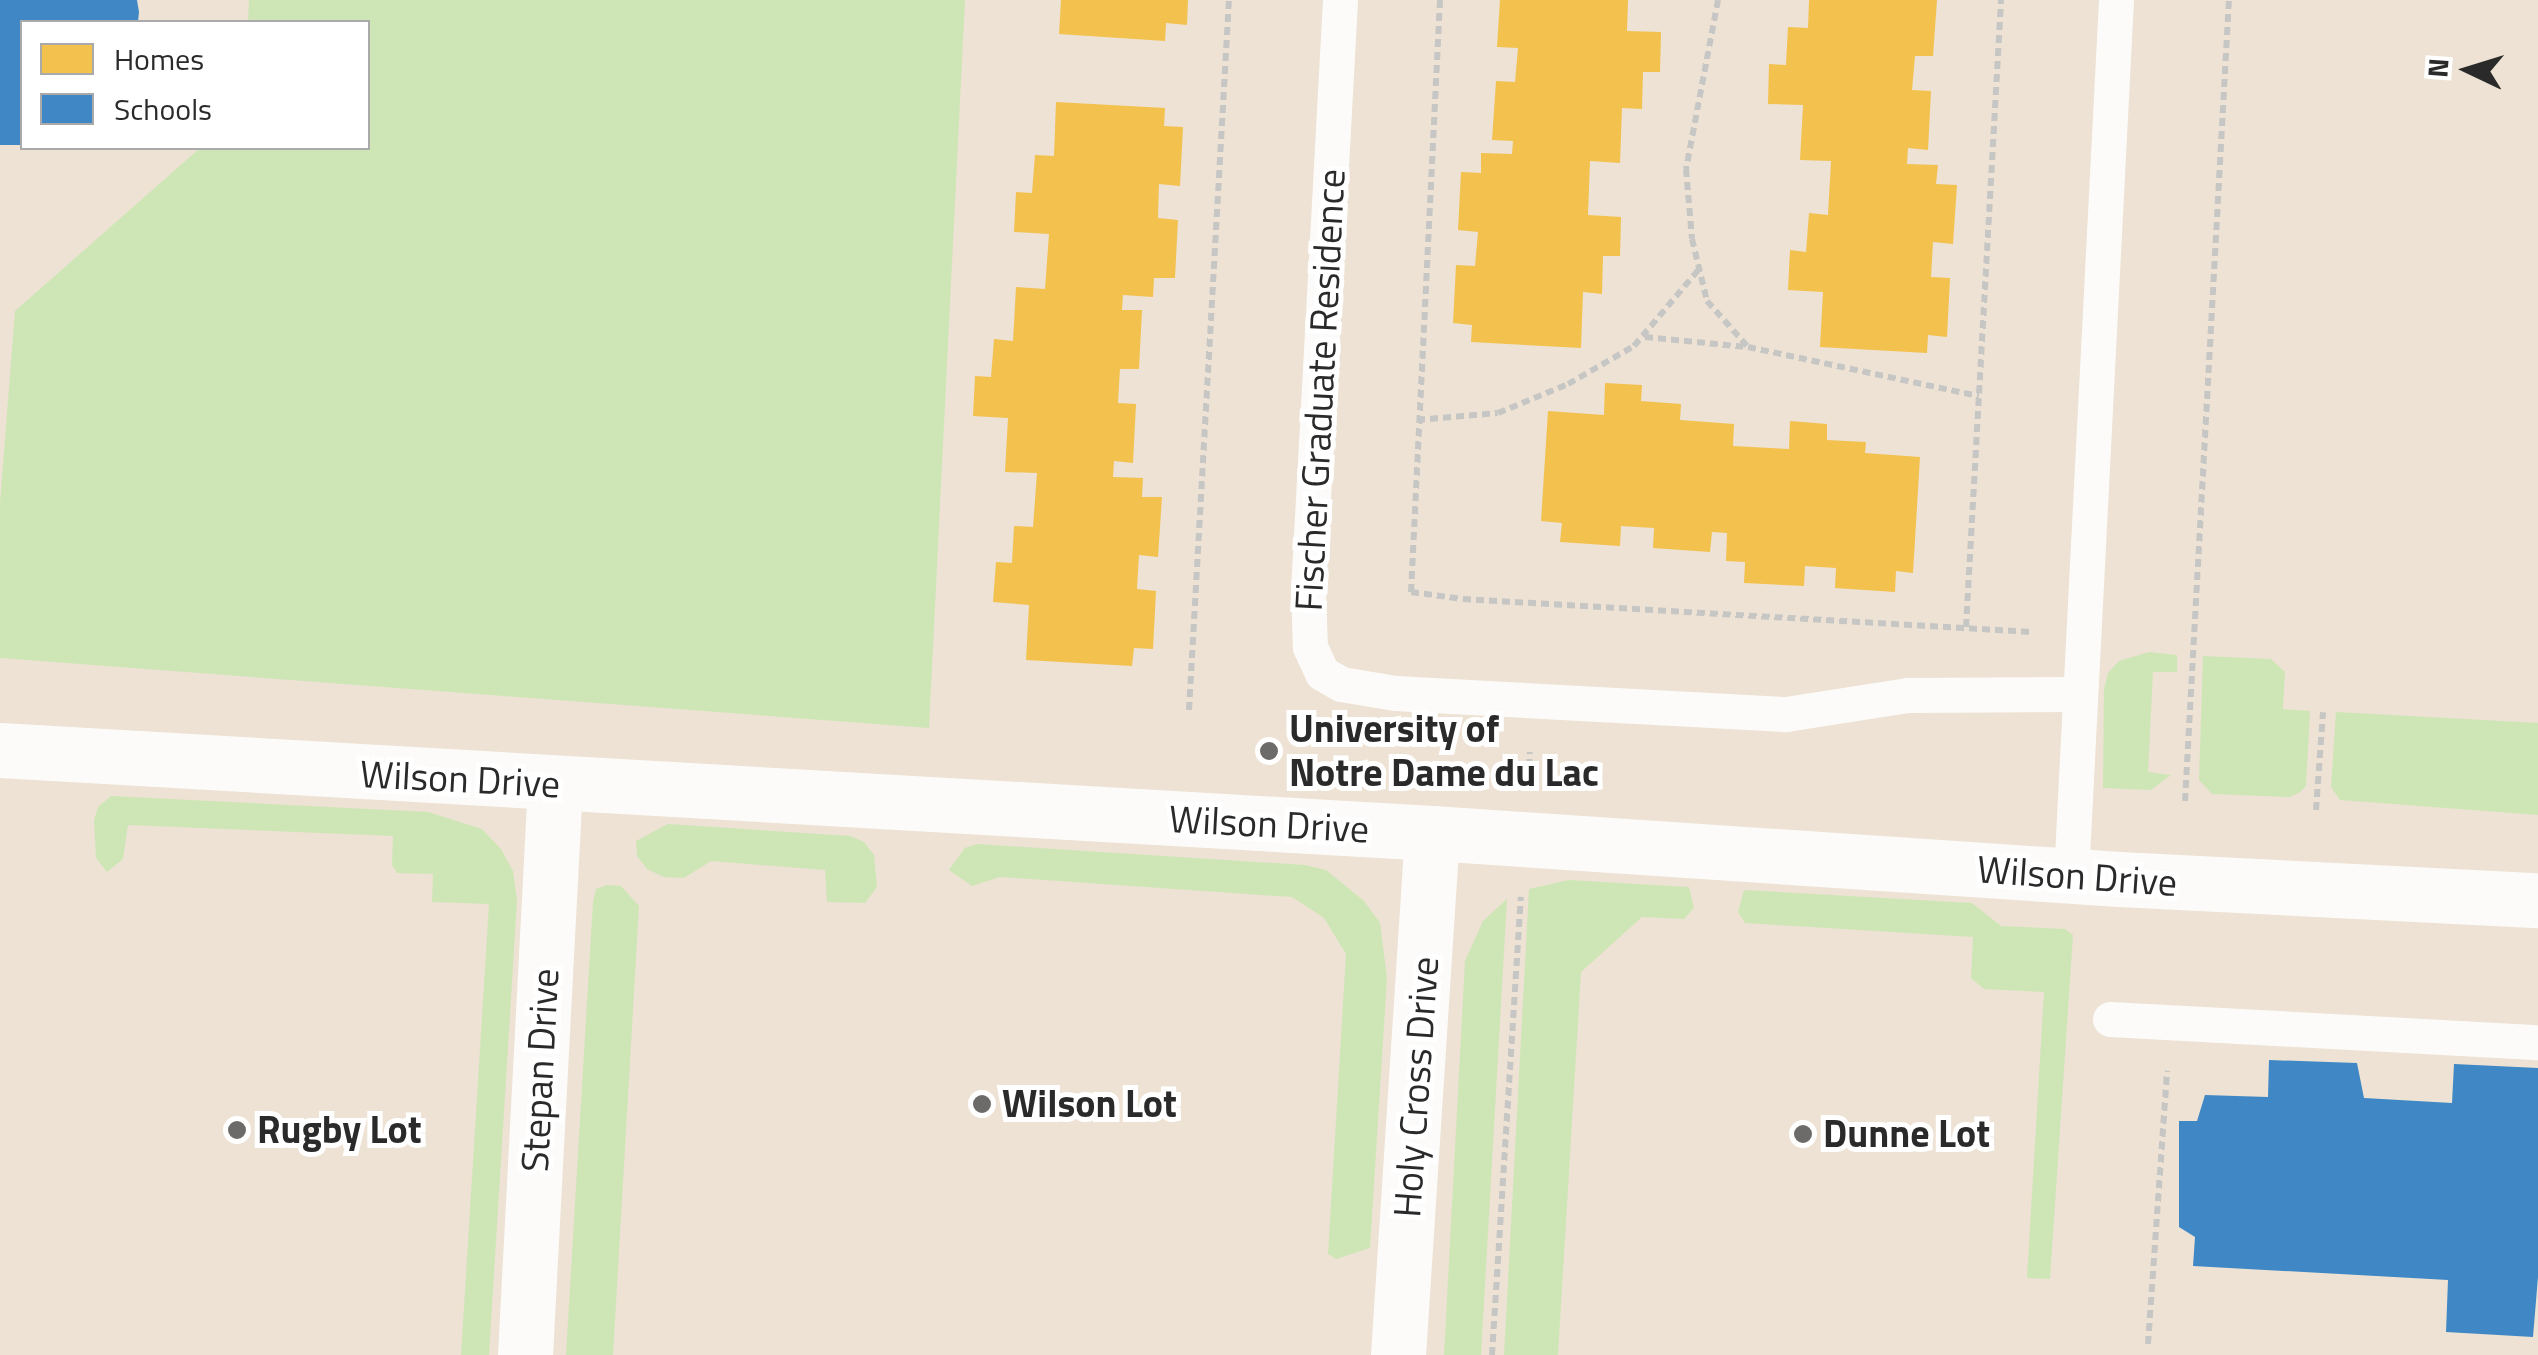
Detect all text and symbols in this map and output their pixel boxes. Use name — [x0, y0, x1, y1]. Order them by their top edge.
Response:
legend — [20, 20, 370, 150]
north arrow — [2418, 20, 2518, 120]
text: Homes — [114, 36, 204, 82]
text: N — [2415, 57, 2460, 79]
text: Schools — [114, 86, 212, 132]
street label: Fischer Graduate Residence — [1286, 168, 1354, 612]
place label: University of Notre Dame du Lac — [1289, 706, 1599, 796]
marker: University of Notre Dame du Lac — [1258, 740, 1280, 762]
street label: Wilson Drive — [359, 751, 561, 807]
street label: Wilson Drive — [1168, 796, 1370, 852]
street label: Wilson Drive — [1975, 846, 2179, 906]
street label: Holy Cross Drive — [1384, 955, 1448, 1219]
street label: Stepan Drive — [512, 967, 568, 1173]
place label: Wilson Lot — [1002, 1081, 1177, 1127]
marker: Wilson Lot — [971, 1093, 993, 1115]
place label: Rugby Lot — [257, 1107, 422, 1153]
place label: Dunne Lot — [1823, 1111, 1990, 1157]
marker: Rugby Lot — [226, 1119, 248, 1141]
marker: Dunne Lot — [1792, 1123, 1814, 1145]

